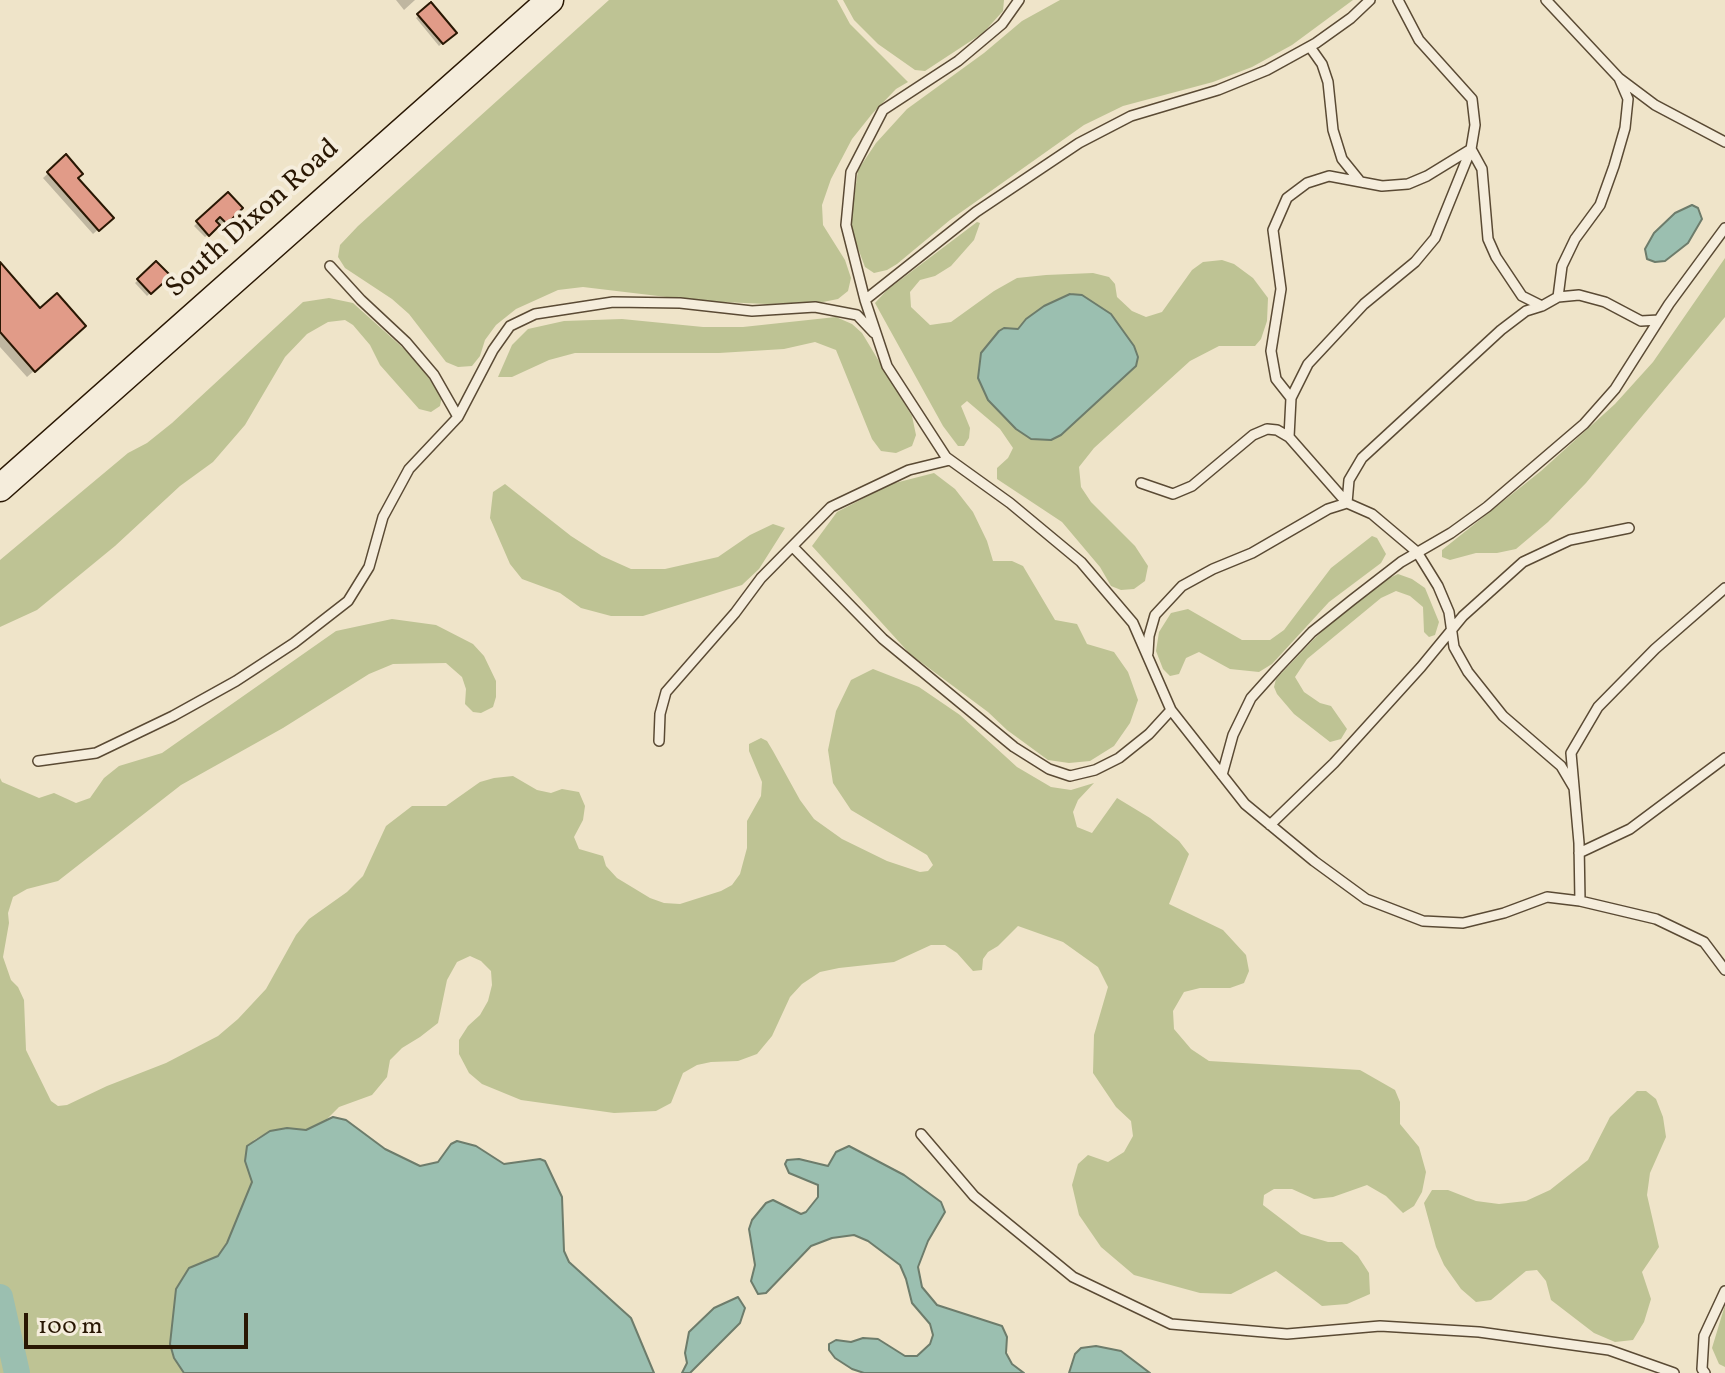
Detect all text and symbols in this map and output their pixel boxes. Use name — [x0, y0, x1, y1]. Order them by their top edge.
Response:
street label: South Dixon Road — [160, 133, 348, 307]
scale bar — [28, 1297, 252, 1347]
text: 100 m — [38, 1310, 103, 1344]

